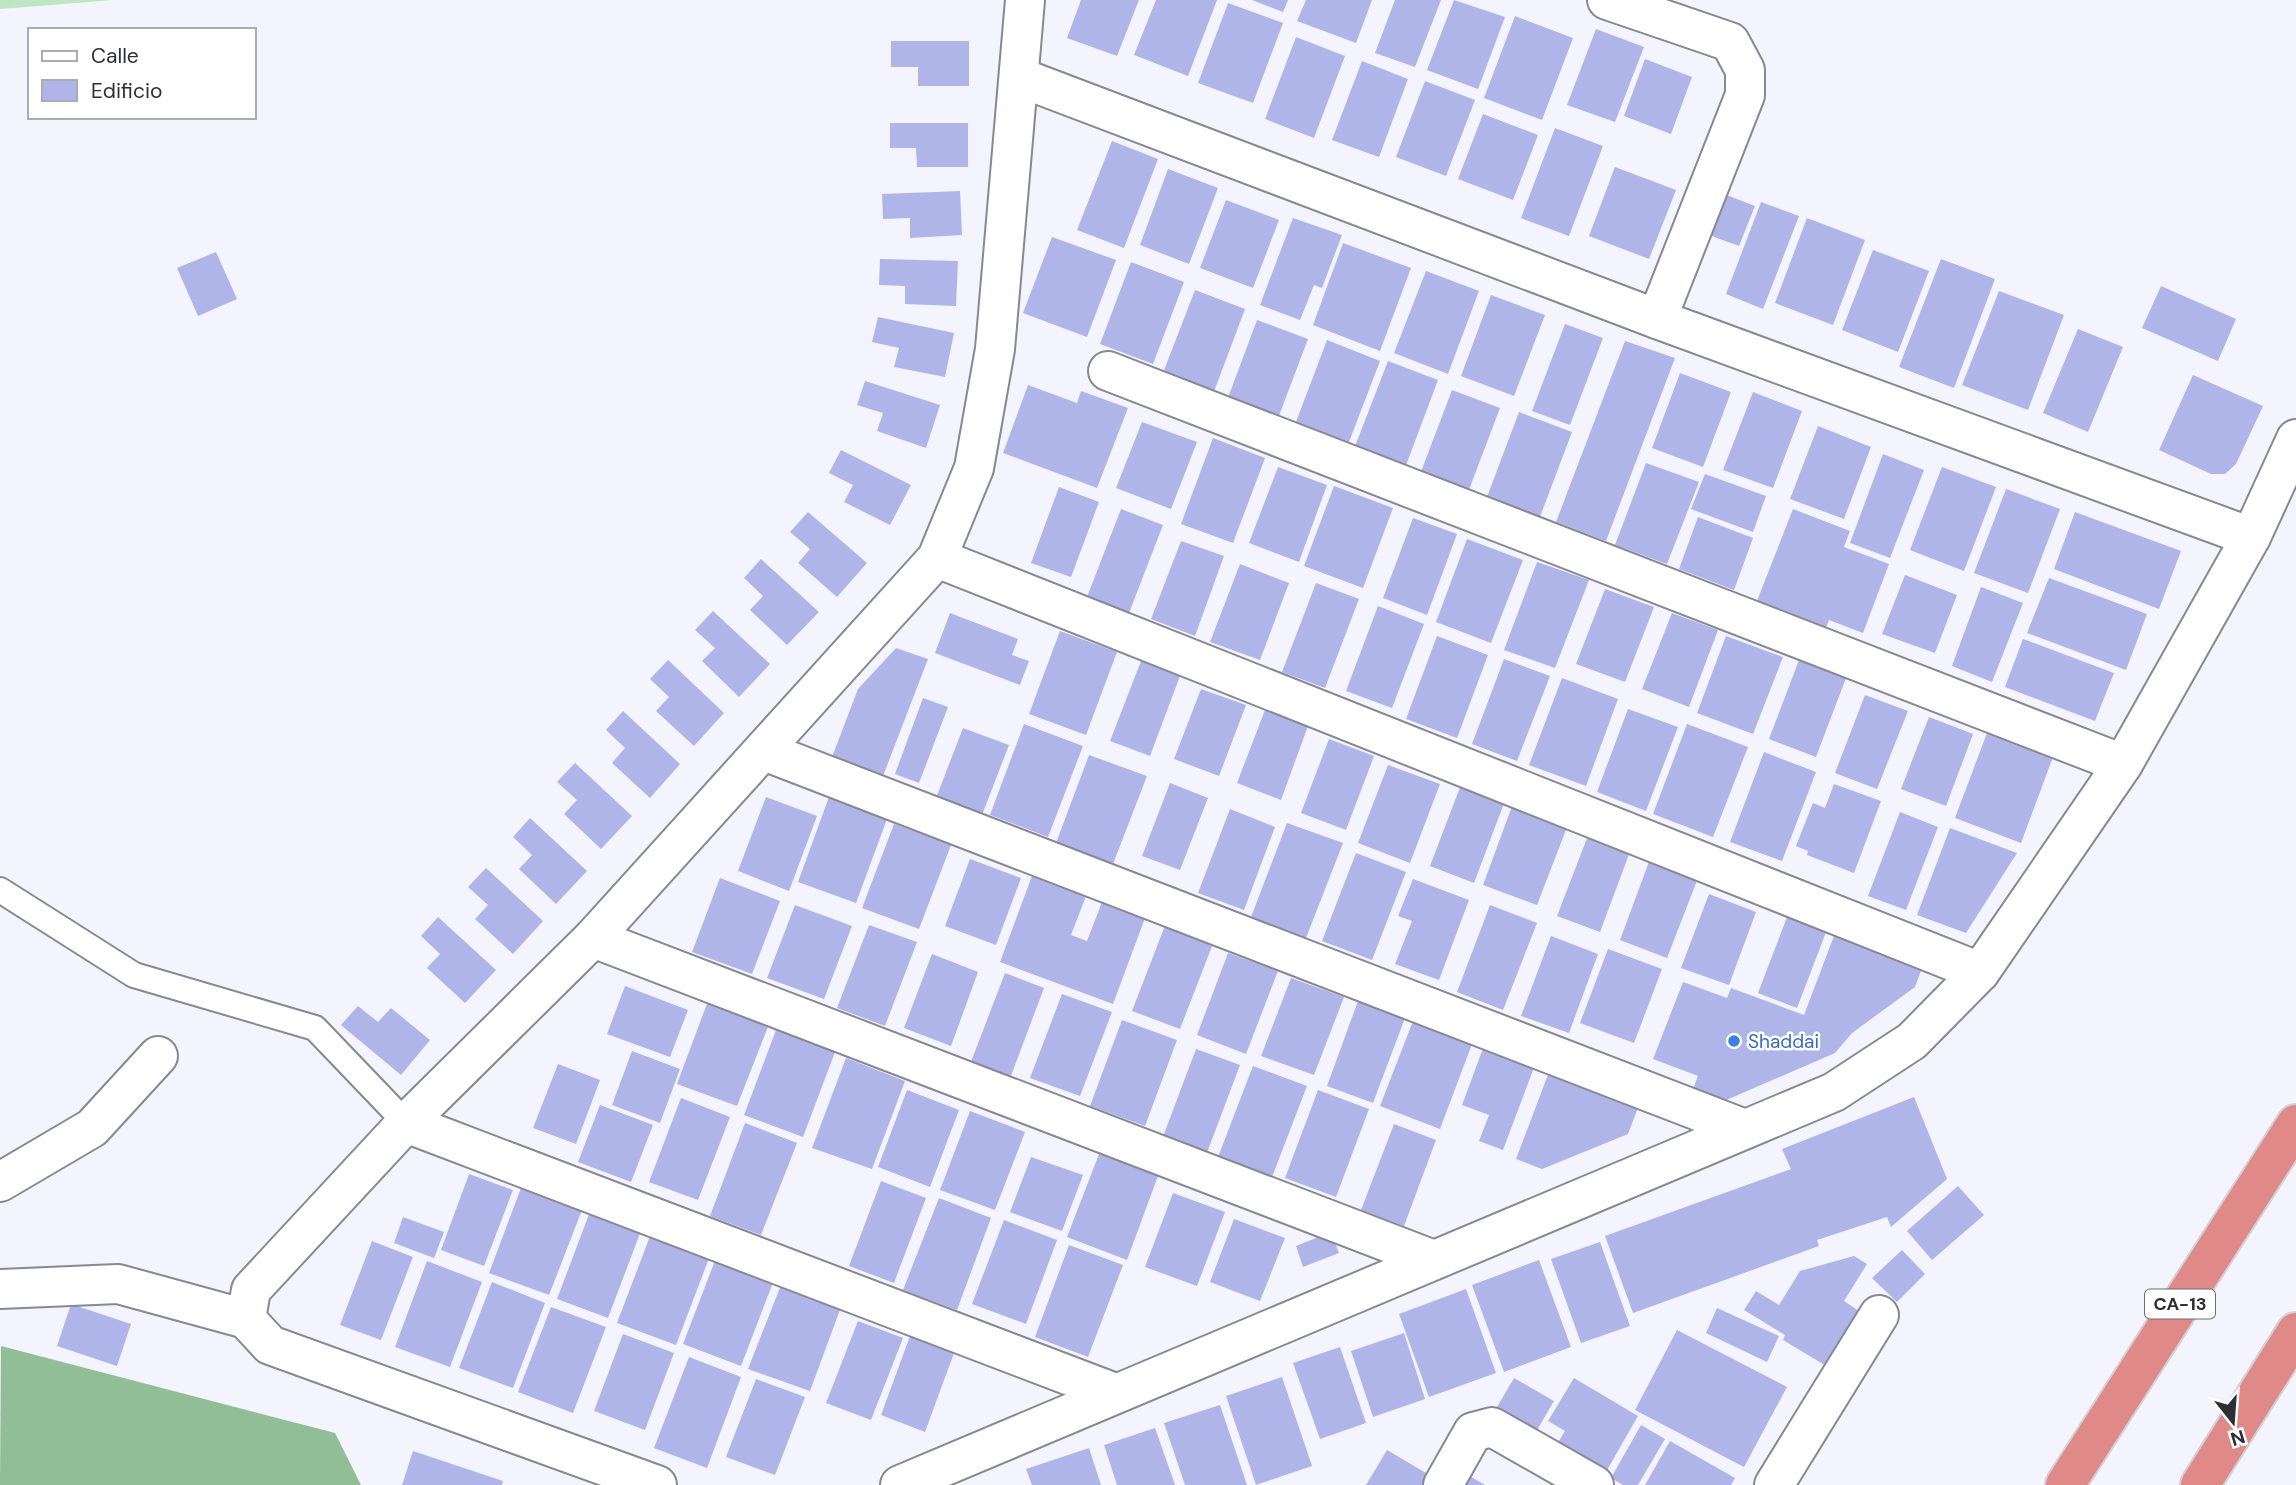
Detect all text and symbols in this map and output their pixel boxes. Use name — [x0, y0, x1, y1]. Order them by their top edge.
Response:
legend — [28, 28, 256, 119]
text: Calle — [91, 42, 139, 70]
text: Edificio — [91, 77, 162, 105]
place label: Shaddai — [1748, 1029, 1819, 1054]
marker: Shaddai — [1726, 1033, 1742, 1049]
road number: CA-13 — [2145, 1289, 2215, 1318]
north arrow — [2198, 1387, 2268, 1457]
text: N — [2228, 1424, 2248, 1452]

